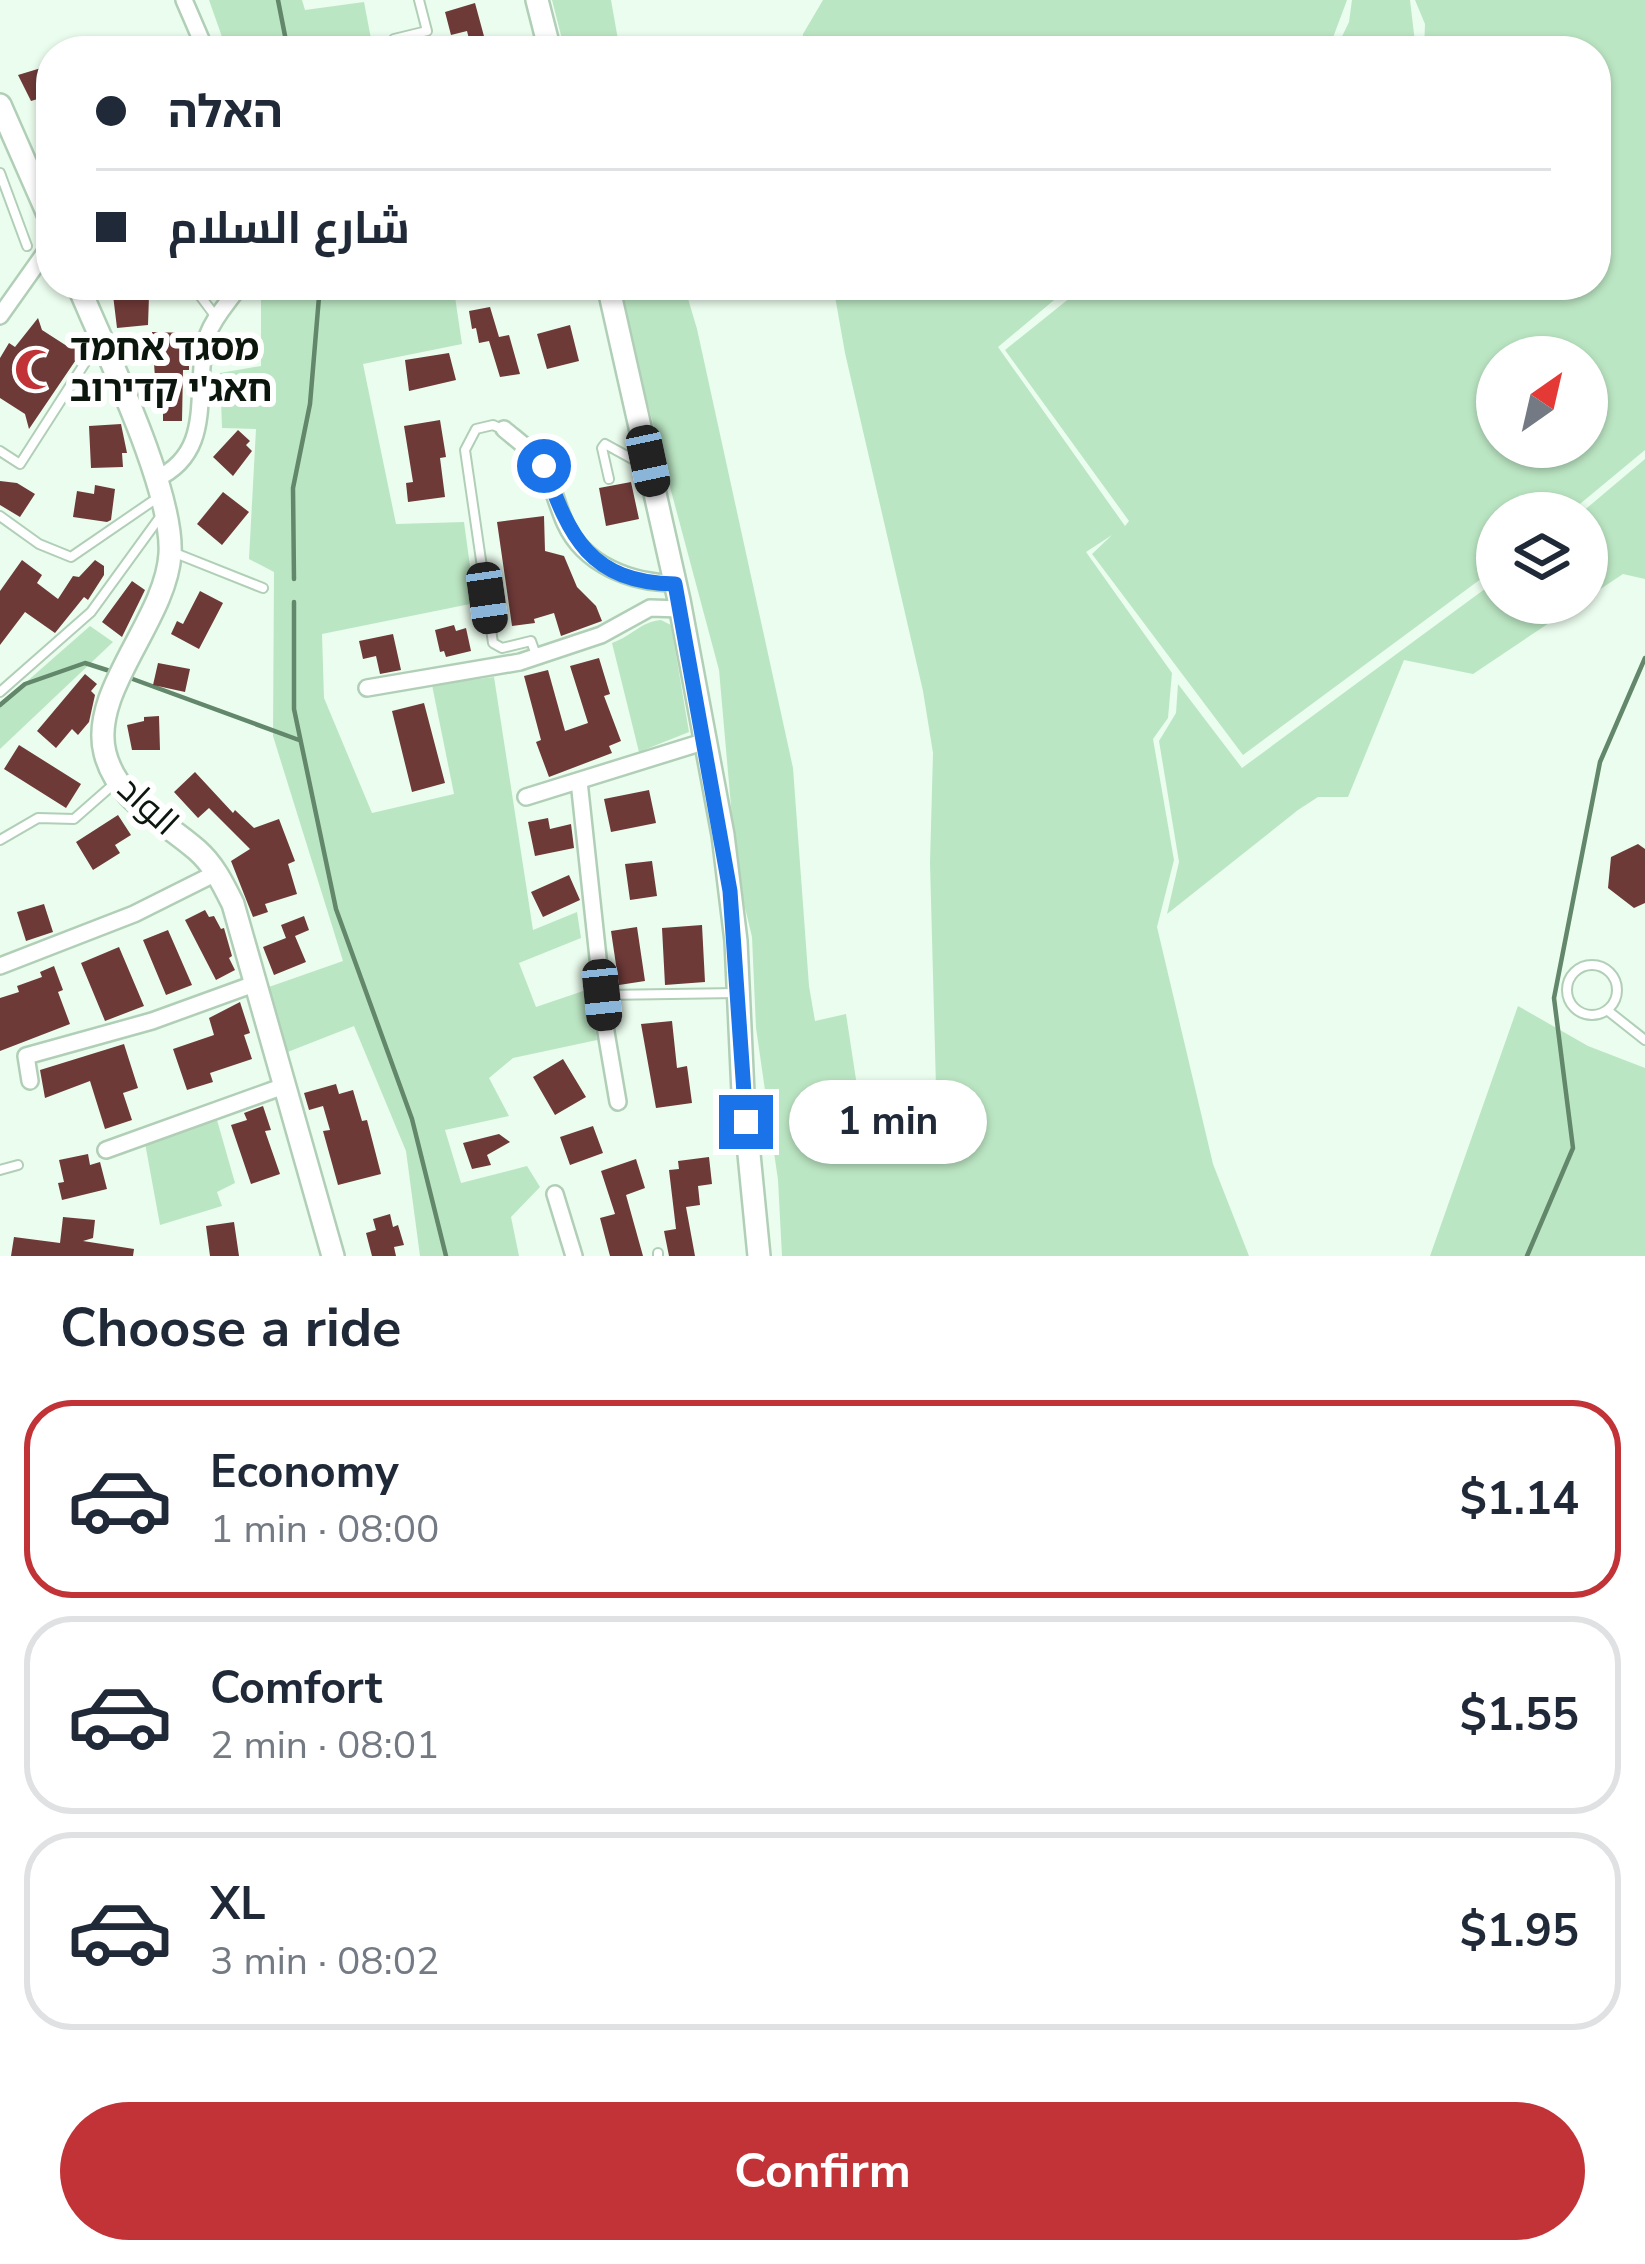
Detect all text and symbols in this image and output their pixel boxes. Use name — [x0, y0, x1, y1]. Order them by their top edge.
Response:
text: האלה — [168, 82, 283, 143]
text: شارع السلام — [168, 198, 410, 259]
place label: מסגד אחמד חאג'י קדירוב — [70, 324, 272, 414]
north arrow — [1476, 336, 1608, 468]
map controls — [1476, 336, 1608, 624]
mosque icon: מסגד אחמד חאג'י קדירוב — [13, 346, 59, 392]
car — [623, 422, 673, 500]
route start — [517, 439, 571, 493]
button: layers — [1476, 492, 1608, 624]
car — [464, 560, 510, 636]
street label: الواد — [107, 765, 189, 847]
car — [580, 957, 624, 1033]
callout: 1 min — [788, 1080, 986, 1164]
route end — [719, 1095, 773, 1149]
text: 1 min — [838, 1095, 938, 1148]
text: Choose a ride — [60, 1291, 401, 1365]
text: Economy — [210, 1442, 399, 1503]
icon: car — [66, 1445, 174, 1553]
text: $1.14 — [1460, 1469, 1579, 1530]
text: 1 min · 08:00 — [210, 1503, 439, 1556]
text: Comfort — [210, 1658, 382, 1719]
icon: car — [66, 1661, 174, 1769]
text: $1.55 — [1460, 1685, 1579, 1746]
text: 2 min · 08:01 — [210, 1719, 439, 1772]
text: XL — [210, 1874, 266, 1935]
icon: car — [66, 1877, 174, 1985]
text: $1.95 — [1460, 1901, 1579, 1962]
text: 3 min · 08:02 — [210, 1935, 439, 1988]
button: Confirm — [60, 2102, 1585, 2240]

